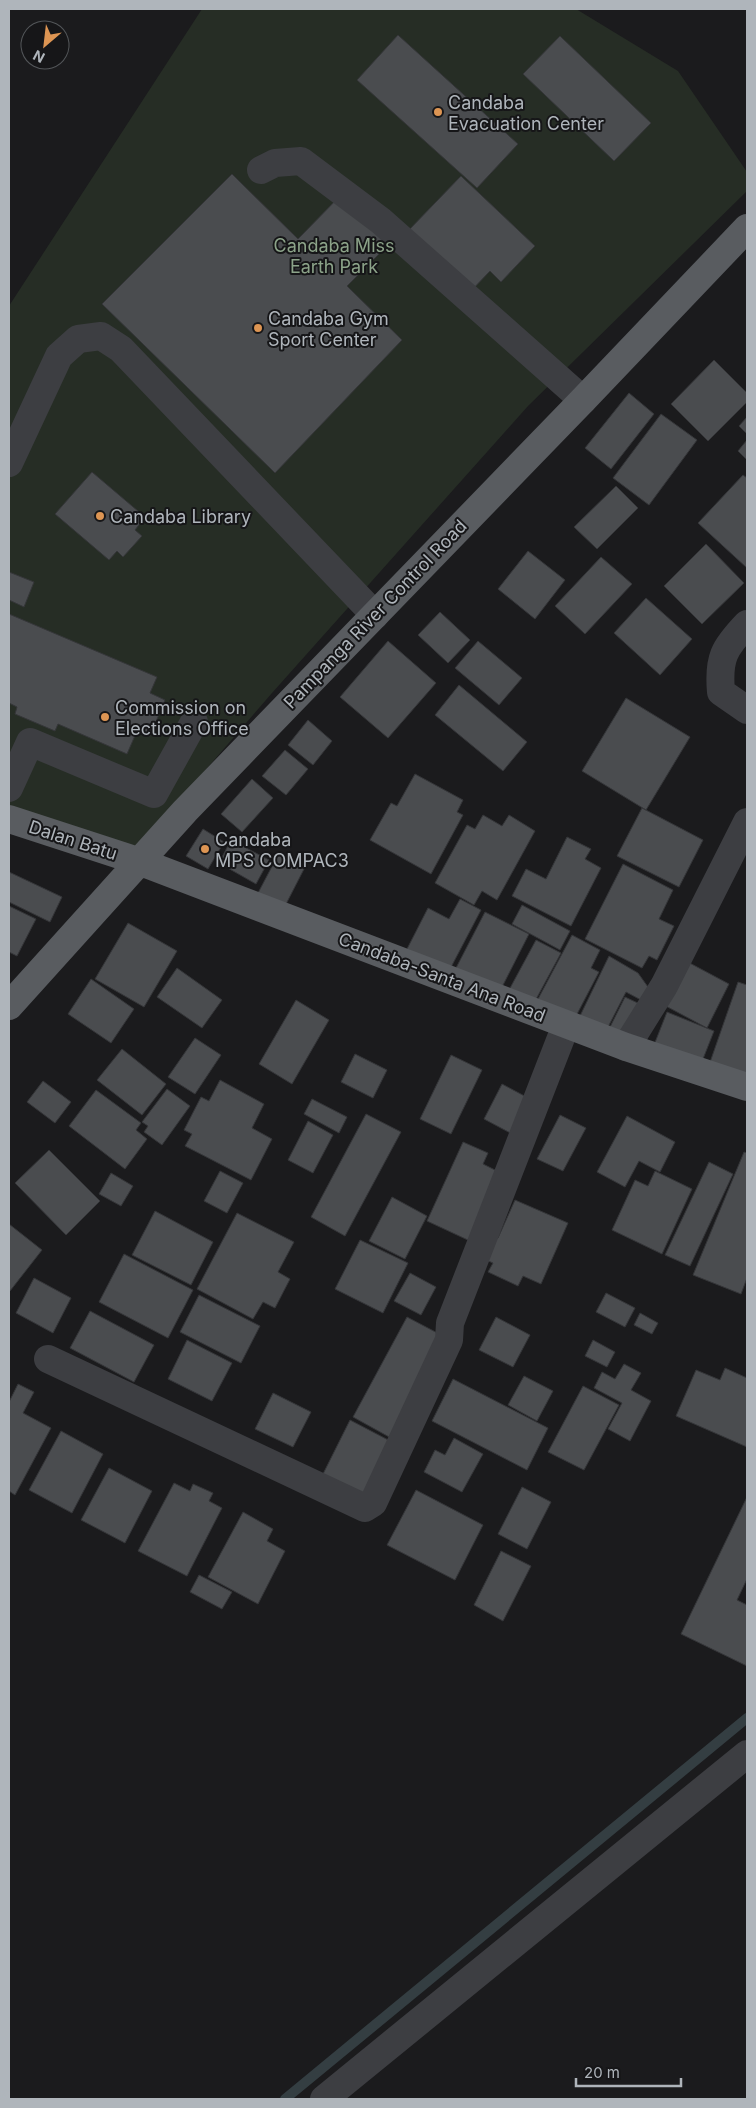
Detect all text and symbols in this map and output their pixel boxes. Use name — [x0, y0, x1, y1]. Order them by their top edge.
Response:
north arrow — [20, 20, 70, 70]
text: N — [30, 47, 47, 67]
place label: Candaba Evacuation Center — [448, 92, 604, 134]
marker: Candaba Evacuation Center — [432, 106, 444, 118]
park label: Candaba Miss Earth Park — [273, 235, 395, 277]
place label: Candaba Gym Sport Center — [268, 308, 389, 350]
marker: Candaba Gym Sport Center — [252, 322, 264, 334]
place label: Candaba Library — [110, 506, 251, 527]
marker: Candaba Library — [94, 510, 106, 522]
street label: Pampanga River Control Road — [279, 515, 471, 713]
place label: Commission on Elections Office — [115, 697, 249, 739]
marker: Commission on Elections Office — [99, 711, 111, 723]
street label: Dalan Batu — [26, 816, 120, 864]
place label: Candaba MPS COMPAC3 — [215, 829, 349, 871]
marker: Candaba MPS COMPAC3 — [199, 843, 211, 855]
street label: Candaba-Santa Ana Road — [336, 928, 548, 1026]
scale bar — [576, 2056, 681, 2088]
text: 20 m — [584, 2063, 620, 2082]

